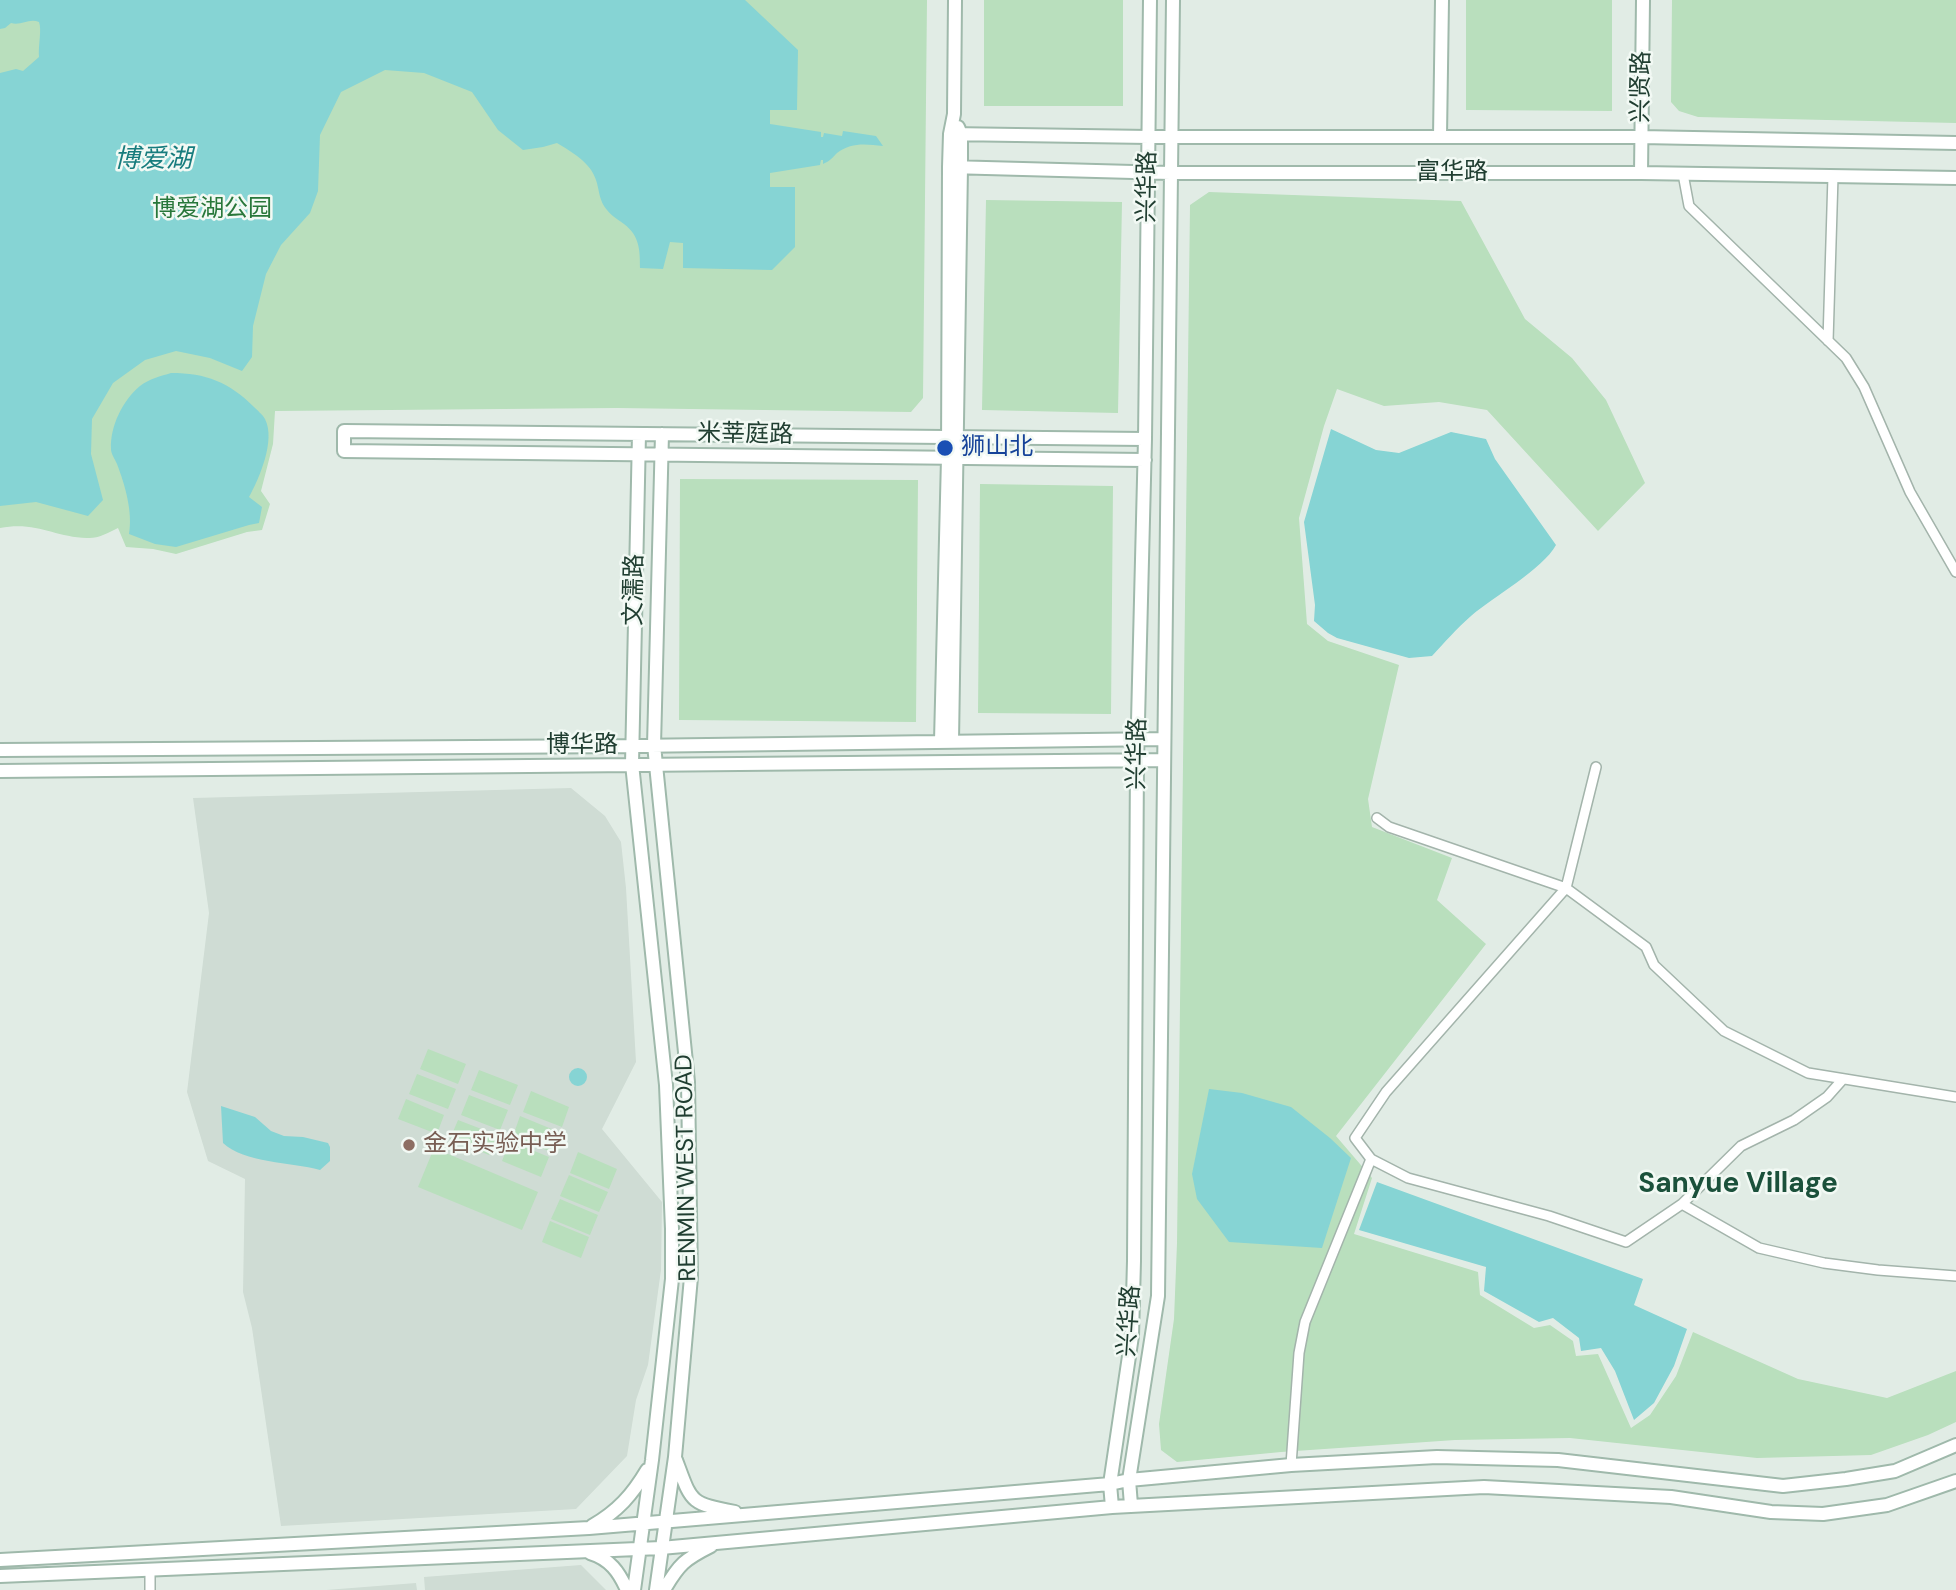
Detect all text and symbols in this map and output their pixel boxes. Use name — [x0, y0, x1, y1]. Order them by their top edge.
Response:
street label: 兴贤路 — [1627, 51, 1657, 123]
water label: 博爱湖 — [114, 144, 192, 176]
street label: 兴华路 — [1133, 151, 1163, 223]
street label: 富华路 — [1416, 159, 1488, 187]
park label: 博爱湖公园 — [152, 196, 272, 224]
street label: 米莘庭路 — [697, 420, 793, 450]
place label: 狮山北 — [961, 434, 1033, 462]
marker: 狮山北 — [935, 438, 955, 458]
street label: 文濡路 — [620, 554, 650, 626]
street label: 兴华路 — [1123, 718, 1153, 790]
street label: 博华路 — [546, 732, 618, 760]
street label: RENMIN WEST ROAD — [671, 1054, 703, 1282]
place label: 金石实验中学 — [423, 1131, 567, 1159]
marker: 金石实验中学 — [401, 1137, 417, 1153]
district label: Sanyue Village — [1638, 1168, 1838, 1202]
street label: 兴华路 — [1113, 1284, 1147, 1358]

